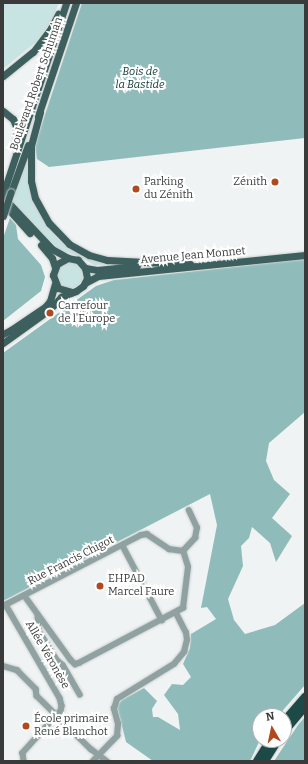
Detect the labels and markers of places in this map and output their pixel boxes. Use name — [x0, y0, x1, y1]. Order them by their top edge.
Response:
place label: Zénith — [233, 175, 267, 189]
place label: Parking du Zénith — [144, 176, 193, 202]
marker: Zénith — [270, 177, 280, 187]
marker: Parking du Zénith — [131, 184, 141, 194]
place label: Carrefour de l'Europe — [58, 300, 115, 326]
marker: Carrefour de l'Europe — [45, 308, 55, 318]
place label: EHPAD Marcel Faure — [108, 573, 174, 599]
marker: EHPAD Marcel Faure — [95, 581, 105, 591]
place label: École primaire René Blanchot — [34, 713, 109, 739]
marker: École primaire René Blanchot — [21, 721, 31, 731]

